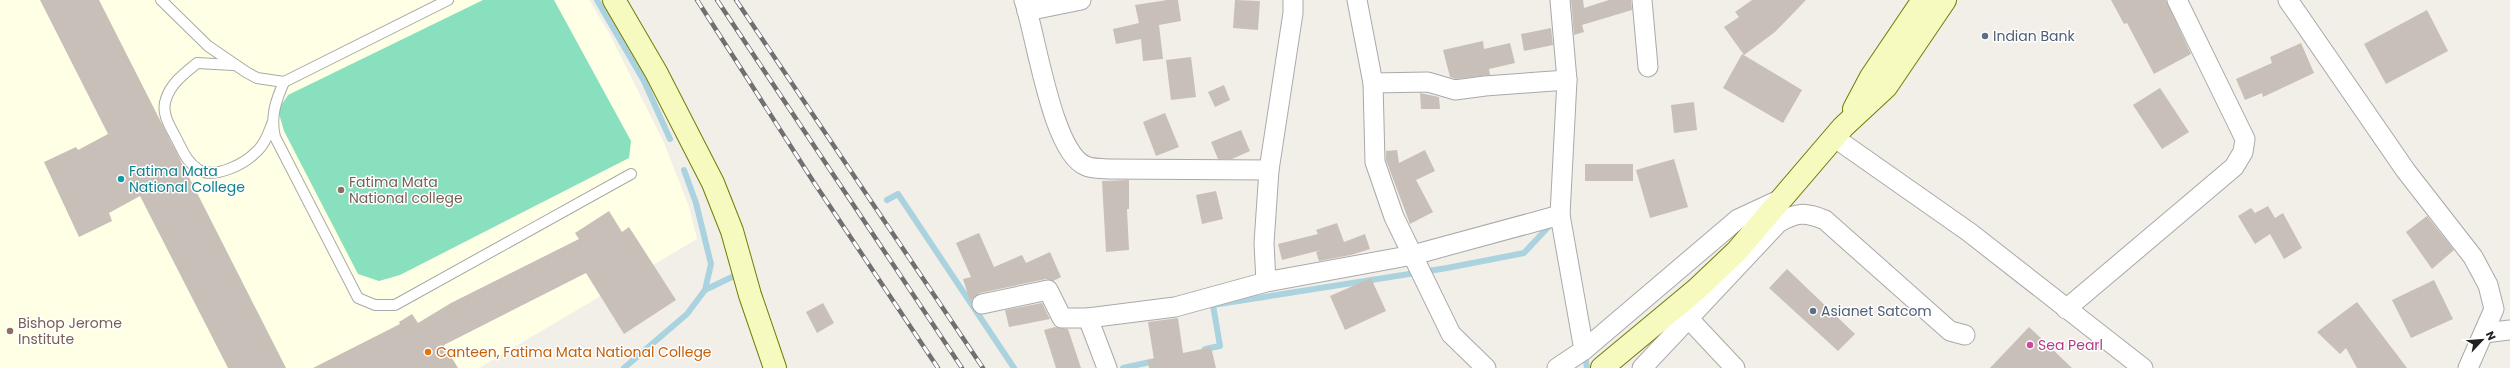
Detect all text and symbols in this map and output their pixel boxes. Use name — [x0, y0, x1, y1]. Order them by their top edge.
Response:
place label: Indian Bank — [1993, 26, 2075, 46]
marker: Indian Bank — [1980, 31, 1990, 41]
place label: Fatima Mata National College — [129, 161, 245, 197]
place label: Fatima Mata National college — [349, 172, 463, 208]
marker: Fatima Mata National College — [116, 174, 126, 184]
marker: Fatima Mata National college — [336, 185, 346, 195]
place label: Asianet Satcom — [1821, 301, 1932, 321]
marker: Asianet Satcom — [1808, 306, 1818, 316]
place label: Bishop Jerome Institute — [18, 313, 122, 349]
north arrow — [2462, 320, 2502, 360]
marker: Bishop Jerome Institute — [5, 326, 15, 336]
text: N — [2482, 328, 2500, 343]
place label: Sea Pearl — [2038, 335, 2103, 355]
marker: Sea Pearl — [2025, 340, 2035, 350]
place label: Canteen, Fatima Mata National College — [436, 342, 712, 362]
marker: Canteen, Fatima Mata National College — [423, 347, 433, 357]

